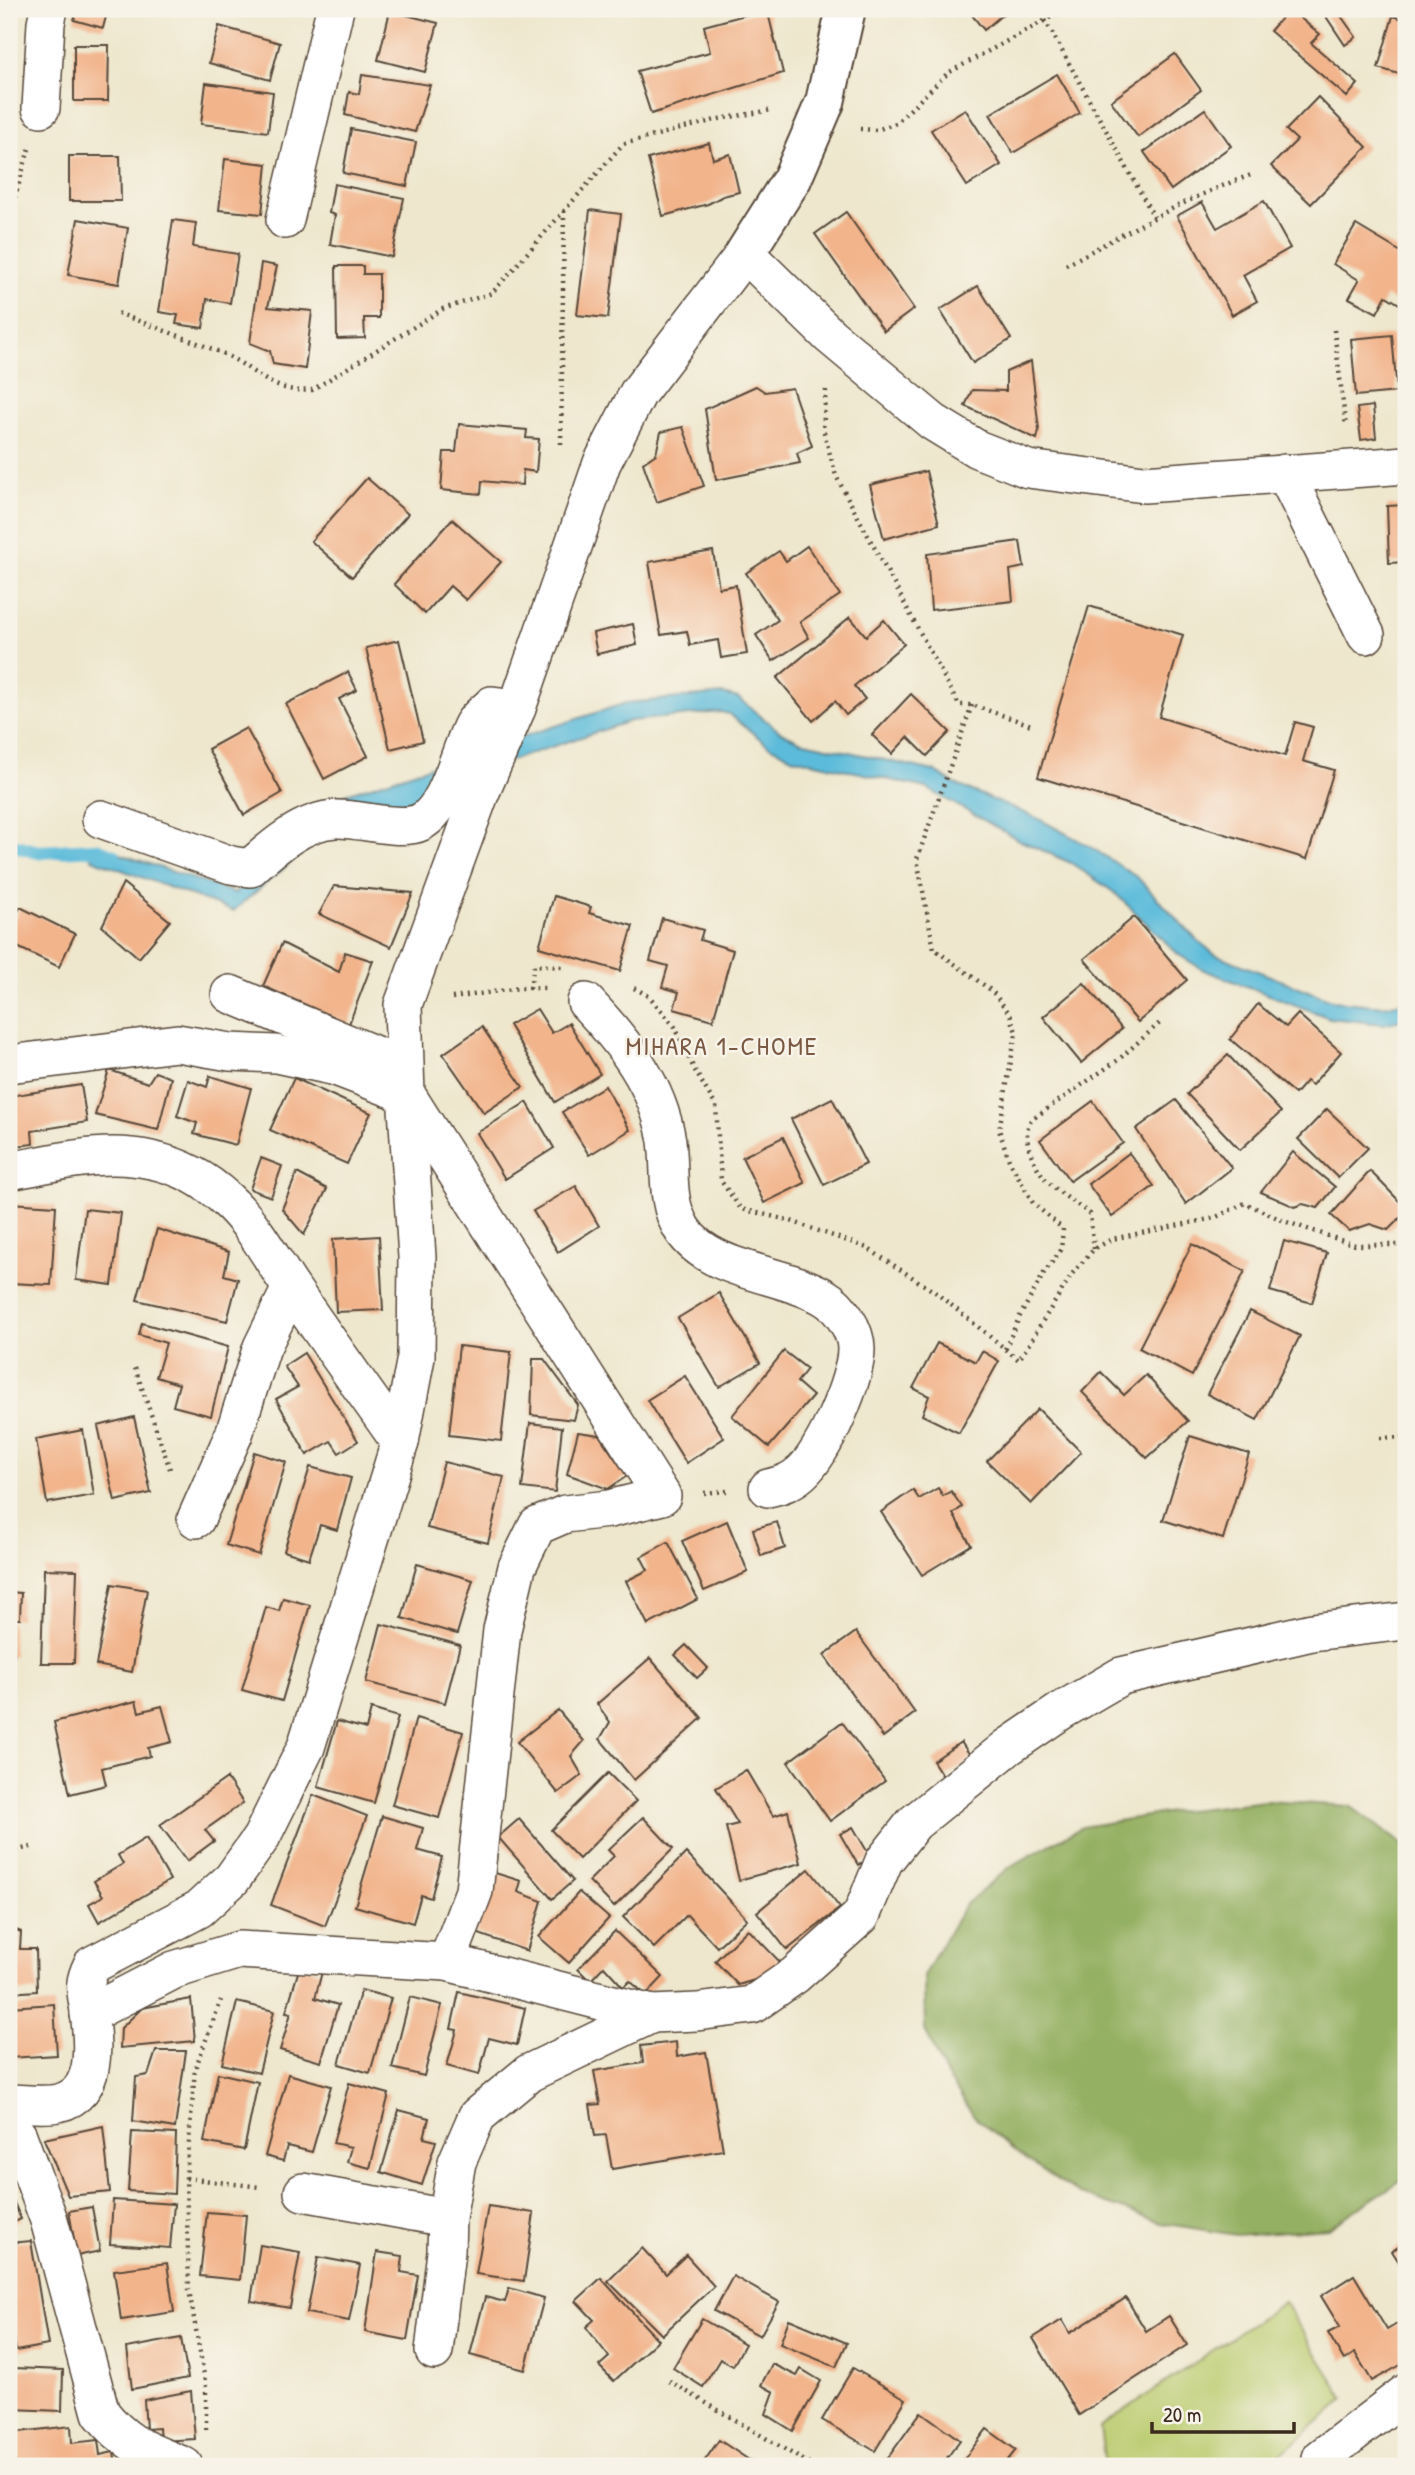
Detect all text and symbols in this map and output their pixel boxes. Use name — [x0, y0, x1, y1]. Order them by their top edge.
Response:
district label: MIHARA 1-CHOME — [626, 1028, 818, 1063]
scale bar — [1152, 2391, 1294, 2435]
text: 20 m — [1163, 2400, 1201, 2429]

